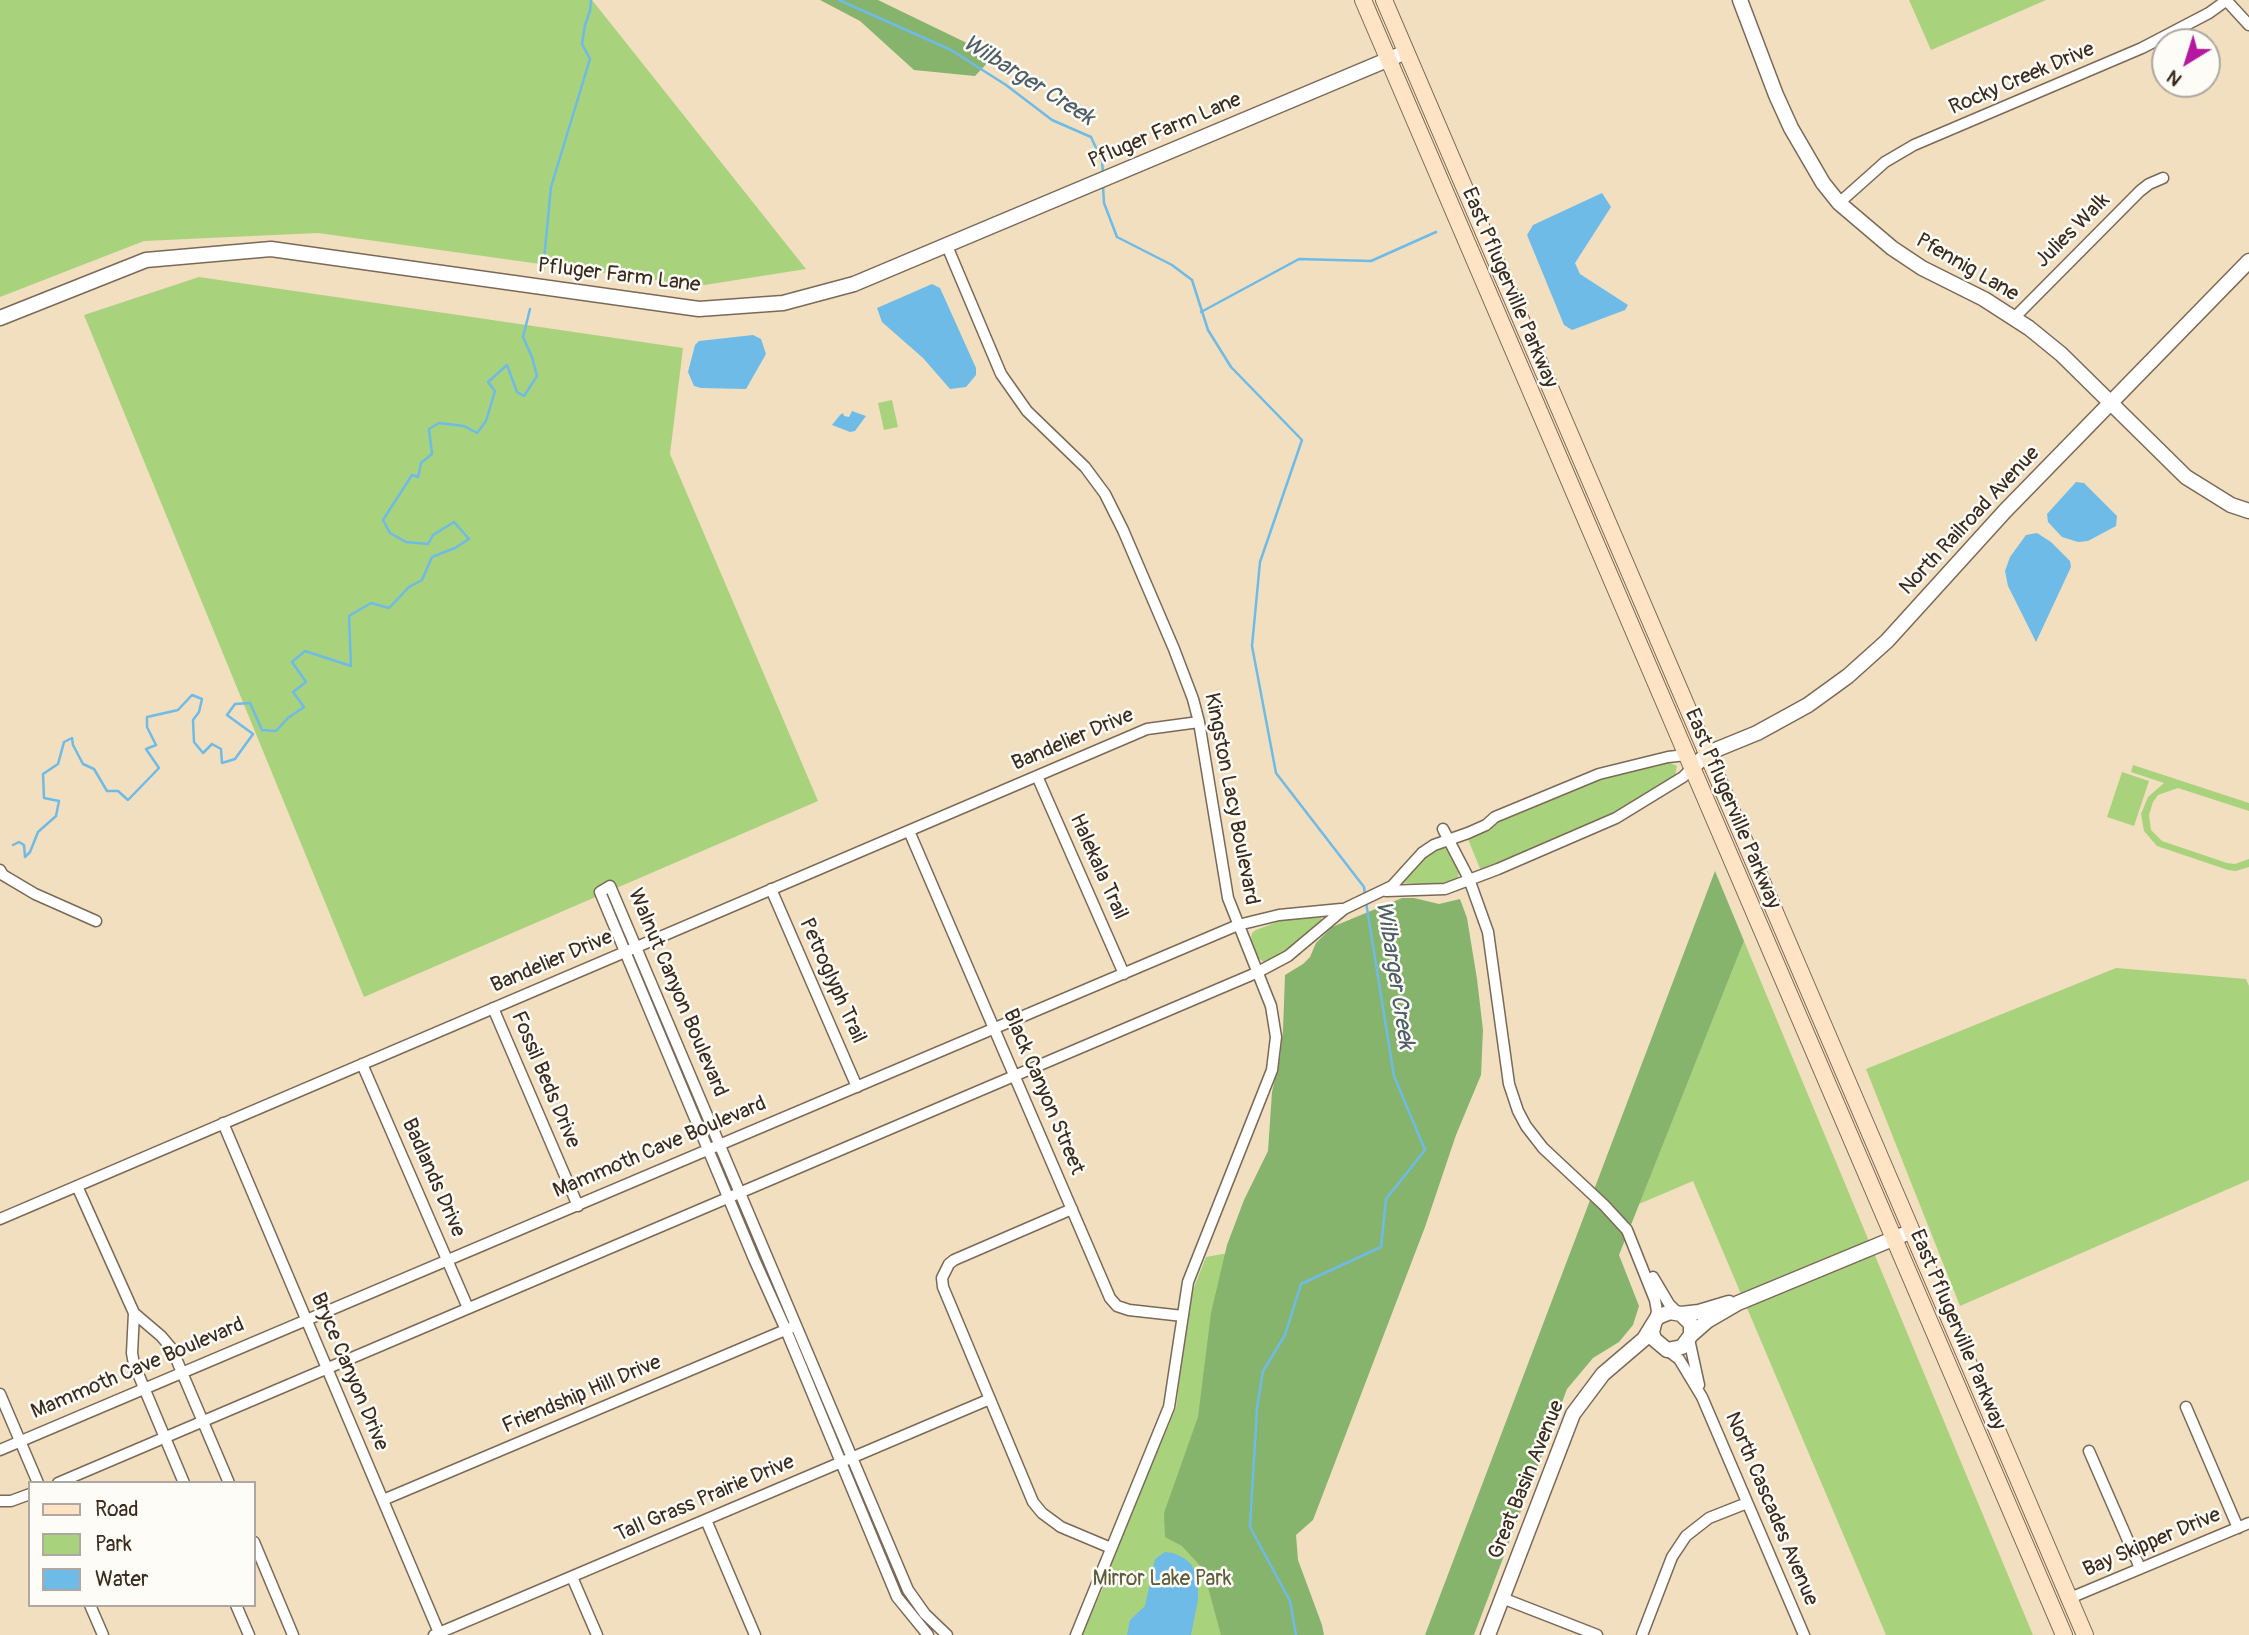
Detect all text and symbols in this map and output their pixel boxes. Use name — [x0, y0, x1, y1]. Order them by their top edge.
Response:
north arrow — [2151, 28, 2221, 98]
water label: Wilbarger Creek — [957, 30, 1099, 132]
street label: Rocky Creek Drive — [1946, 37, 2098, 121]
text: N — [2162, 65, 2187, 91]
street label: Pfluger Farm Lane — [1085, 87, 1245, 175]
street label: East Pflugerville Parkway — [1455, 184, 1563, 392]
street label: Julies Walk — [2030, 188, 2116, 274]
street label: Pfennig Lane — [1911, 228, 2023, 308]
street label: Pfluger Farm Lane — [536, 254, 702, 298]
street label: North Railroad Avenue — [1895, 441, 2045, 601]
street label: Kingston Lacy Boulevard — [1198, 691, 1264, 907]
street label: Bandelier Drive — [1008, 703, 1138, 777]
street label: East Pflugerville Parkway — [1678, 705, 1786, 913]
street label: Halekala Trail — [1063, 810, 1133, 924]
street label: Walnut Canyon Boulevard — [622, 885, 732, 1101]
water label: Wilbarger Creek — [1369, 899, 1419, 1051]
street label: Petroglyph Trail — [793, 914, 871, 1048]
street label: Bandelier Drive — [487, 925, 617, 999]
street label: Black Canyon Street — [997, 1005, 1089, 1179]
street label: Fossil Beds Drive — [505, 1008, 585, 1152]
street label: Mammoth Cave Boulevard — [550, 1092, 770, 1204]
street label: Badlands Drive — [396, 1115, 470, 1241]
street label: East Pflugerville Parkway — [1903, 1226, 2011, 1434]
street label: Bryce Canyon Drive — [304, 1289, 394, 1455]
street label: Mammoth Cave Boulevard — [28, 1313, 248, 1425]
street label: Friendship Hill Drive — [499, 1350, 665, 1440]
street label: Great Basin Avenue — [1484, 1397, 1570, 1563]
street label: North Cascades Avenue — [1719, 1408, 1823, 1610]
street label: Tall Grass Prairie Drive — [612, 1450, 798, 1548]
legend — [28, 1481, 256, 1607]
text: Road — [95, 1496, 139, 1523]
street label: Bay Skipper Drive — [2079, 1503, 2225, 1583]
text: Park — [95, 1531, 132, 1558]
text: Water — [95, 1566, 148, 1593]
park label: Mirror Lake Park — [1093, 1567, 1231, 1593]

